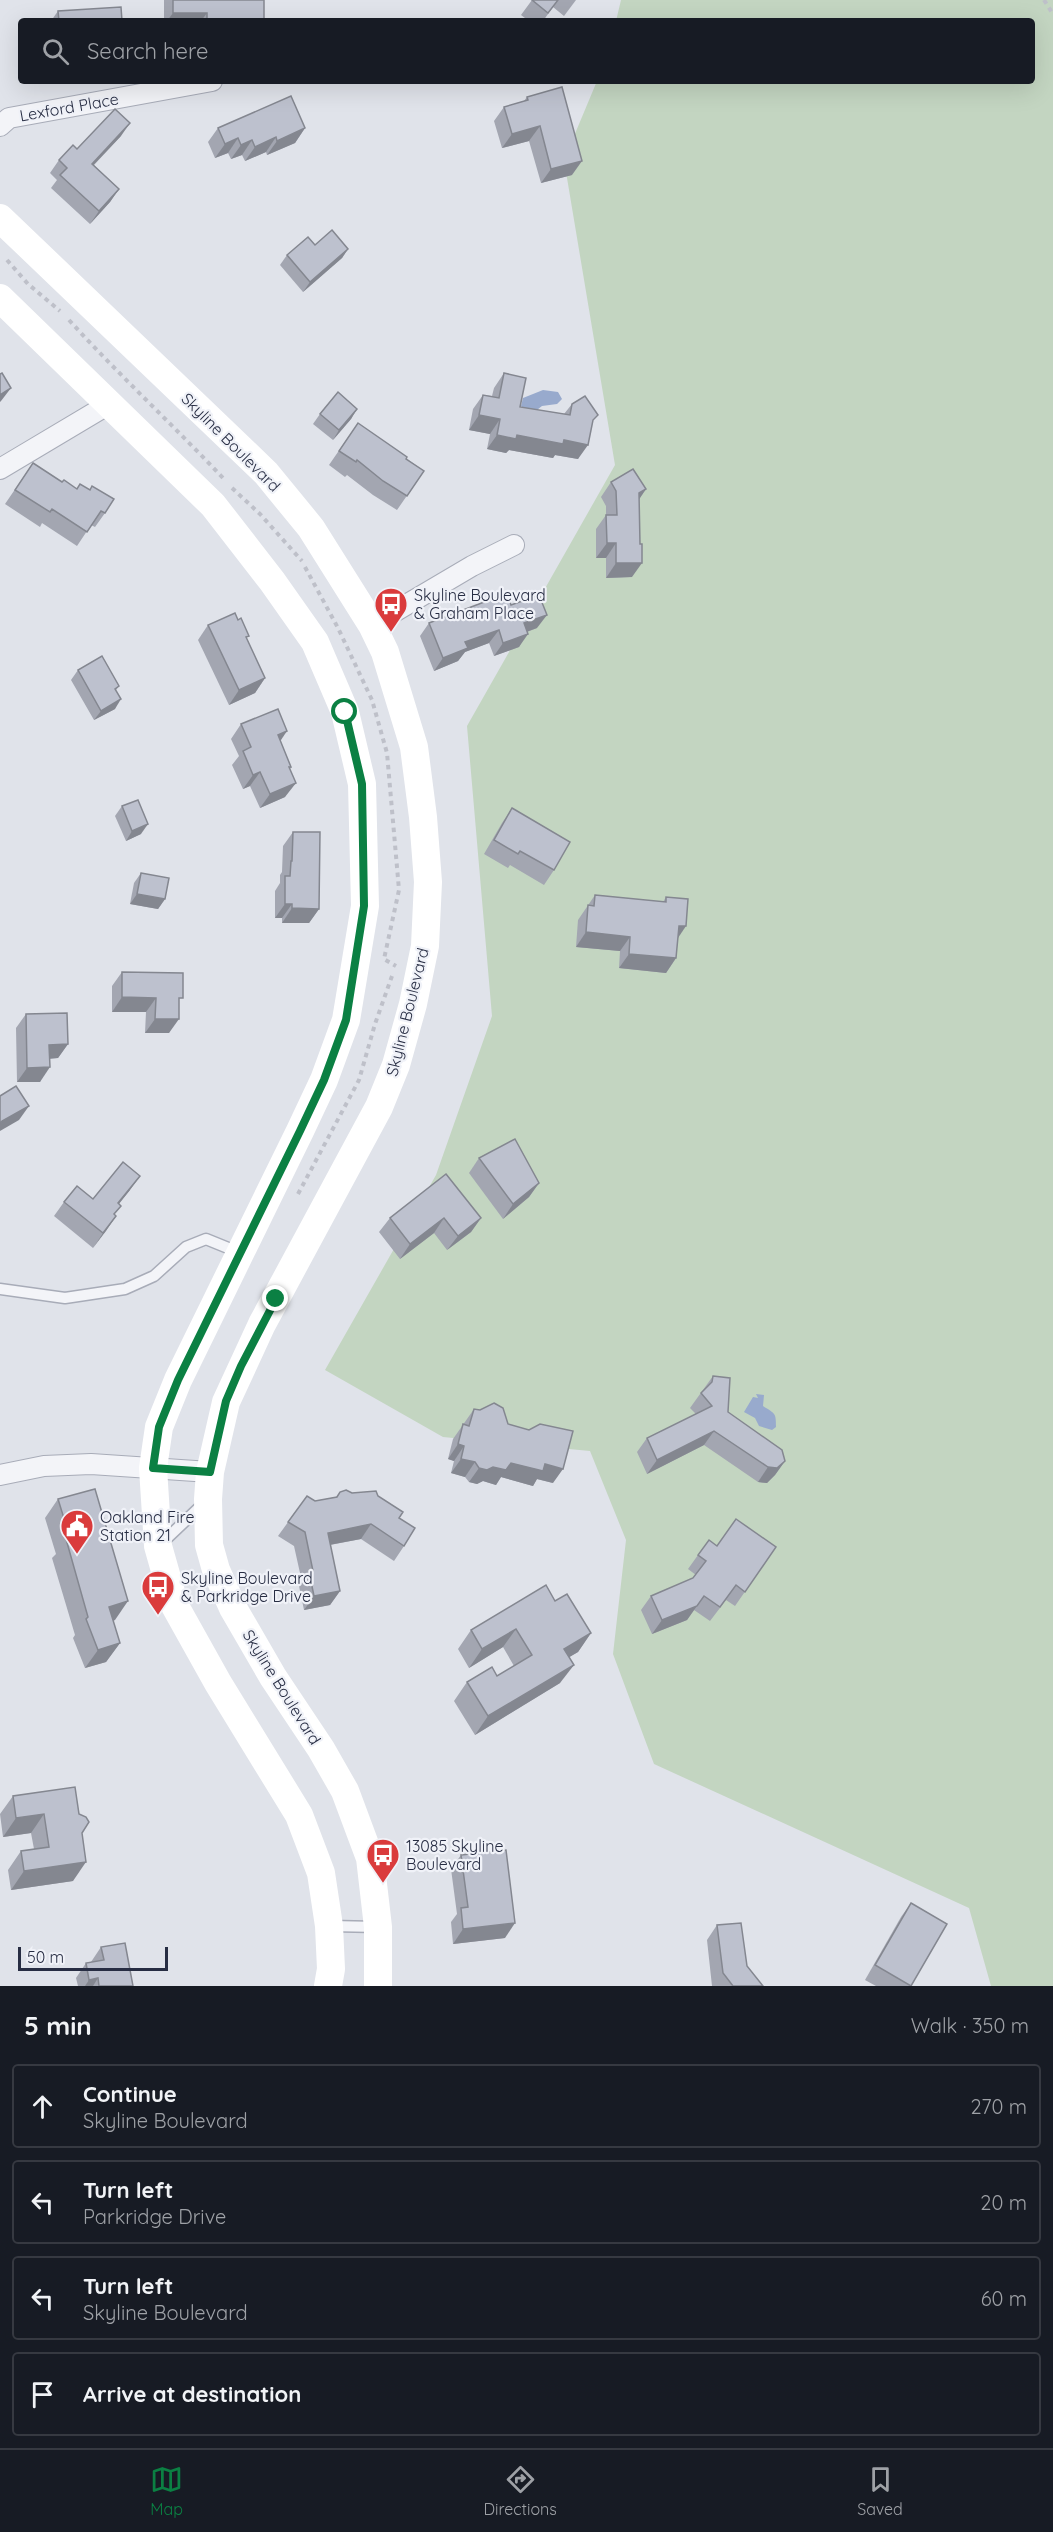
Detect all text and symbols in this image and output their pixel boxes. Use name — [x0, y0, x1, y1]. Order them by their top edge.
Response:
search box — [18, 18, 1035, 84]
icon: search — [39, 35, 72, 68]
text: Search here — [87, 37, 208, 65]
street label: Lexford Place — [18, 88, 120, 126]
street label: Skyline Boulevard — [177, 388, 285, 496]
place label: Skyline Boulevard & Graham Place — [414, 585, 546, 623]
bus stop icon: Skyline Boulevard & Graham Place — [373, 586, 409, 633]
route start — [331, 698, 357, 724]
street label: Skyline Boulevard — [381, 946, 433, 1078]
route end — [262, 1285, 288, 1311]
place label: Oakland Fire Station 21 — [100, 1507, 194, 1545]
public building icon: Oakland Fire Station 21 — [59, 1508, 95, 1555]
place label: Skyline Boulevard & Parkridge Drive — [181, 1568, 313, 1606]
bus stop icon: Skyline Boulevard & Parkridge Drive — [140, 1569, 176, 1616]
street label: Skyline Boulevard — [239, 1626, 325, 1748]
place label: 13085 Skyline Boulevard — [406, 1836, 504, 1874]
bus stop icon: 13085 Skyline Boulevard — [365, 1837, 401, 1884]
scale bar — [18, 1944, 168, 1972]
text: 50 m — [27, 1947, 64, 1967]
text: 5 min — [24, 2009, 92, 2042]
text: Walk · 350 m — [911, 2013, 1029, 2038]
text: Continue — [83, 2080, 177, 2108]
icon: ahead — [26, 2090, 59, 2123]
text: 270 m — [970, 2094, 1027, 2119]
text: Skyline Boulevard — [83, 2108, 248, 2133]
text: Turn left — [83, 2176, 173, 2204]
icon: left — [26, 2186, 59, 2219]
text: 20 m — [980, 2190, 1027, 2215]
text: Parkridge Drive — [83, 2204, 226, 2229]
text: Turn left — [83, 2272, 173, 2300]
icon: left — [26, 2282, 59, 2315]
text: 60 m — [981, 2286, 1027, 2311]
text: Skyline Boulevard — [83, 2300, 248, 2325]
icon: arrive — [26, 2378, 59, 2411]
text: Arrive at destination — [83, 2380, 301, 2408]
tab: Map — [150, 2463, 183, 2519]
tab: Directions — [484, 2463, 557, 2519]
tab: Saved — [857, 2463, 903, 2519]

